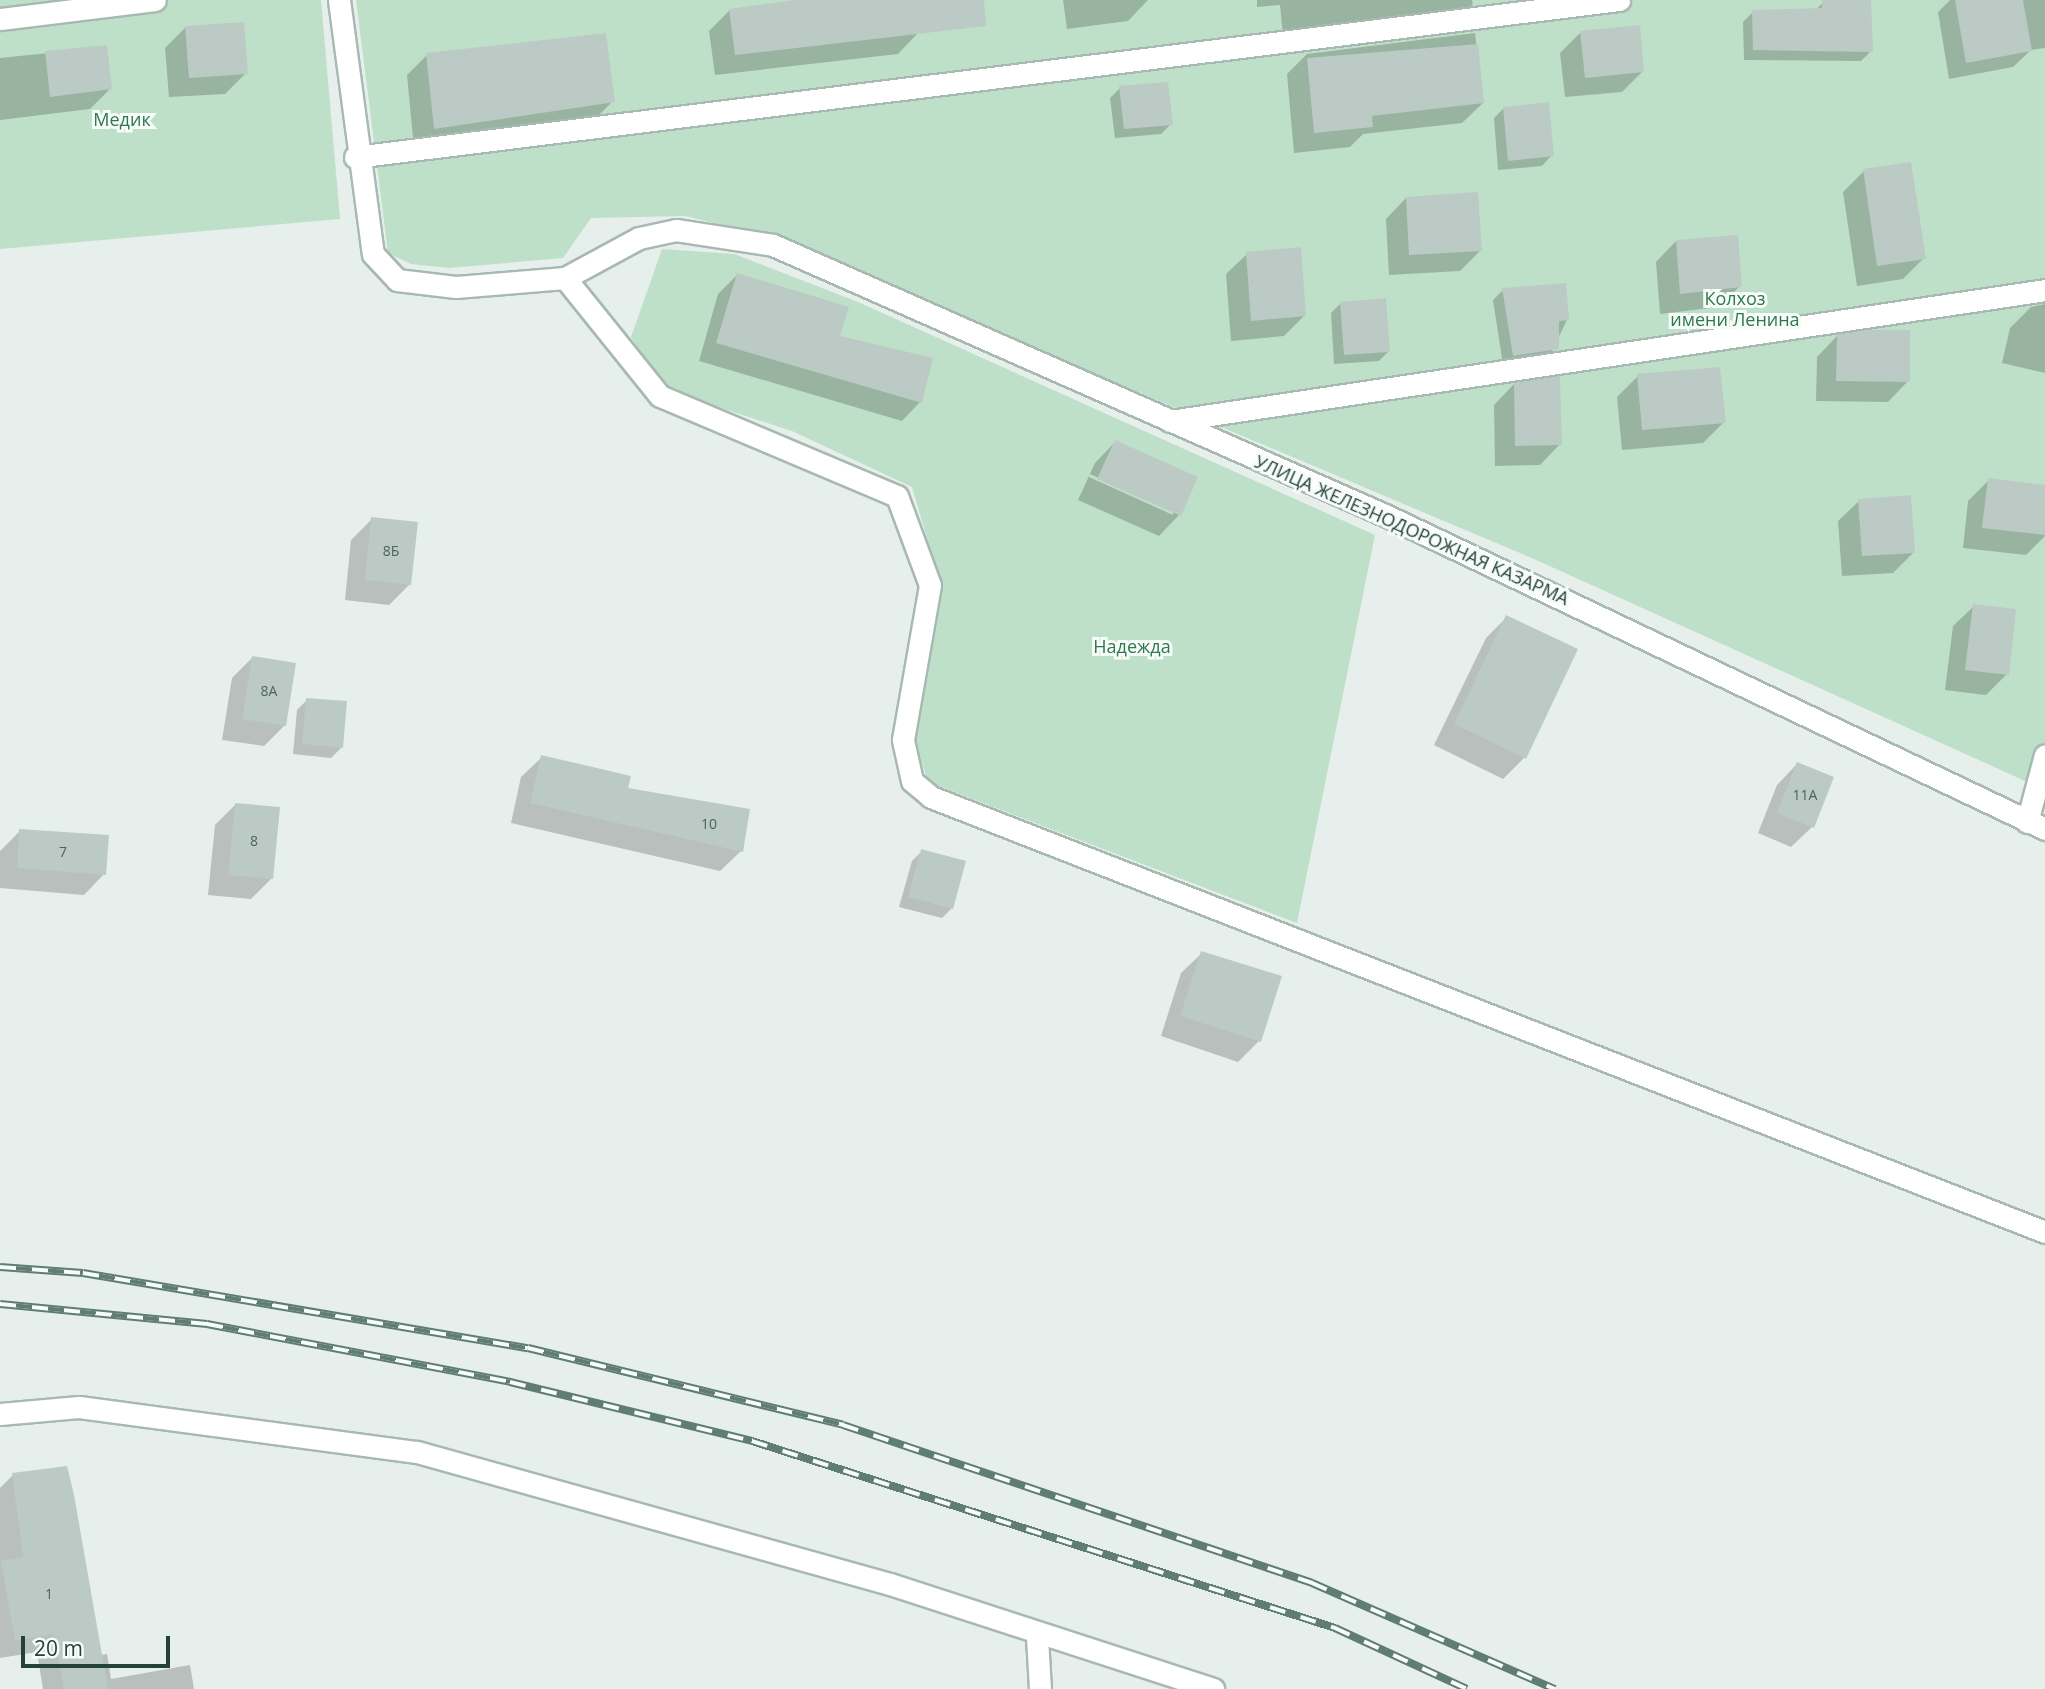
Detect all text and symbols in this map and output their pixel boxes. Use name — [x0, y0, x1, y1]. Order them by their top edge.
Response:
park label: Медик — [93, 108, 151, 130]
park label: Колхоз имени Ленина — [1670, 288, 1800, 330]
street label: УЛИЦА ЖЕЛЕЗНОДОРОЖНАЯ КАЗАРМА — [1251, 451, 1573, 609]
house number: 8Б — [383, 543, 399, 559]
park label: Надежда — [1093, 635, 1171, 657]
house number: 8А — [261, 683, 277, 699]
house number: 11А — [1793, 787, 1817, 803]
house number: 10 — [701, 816, 717, 832]
house number: 8 — [250, 833, 258, 849]
house number: 7 — [59, 844, 67, 860]
house number: 1 — [45, 1586, 53, 1602]
scale bar — [24, 1622, 173, 1666]
text: 20 m — [34, 1634, 83, 1662]

